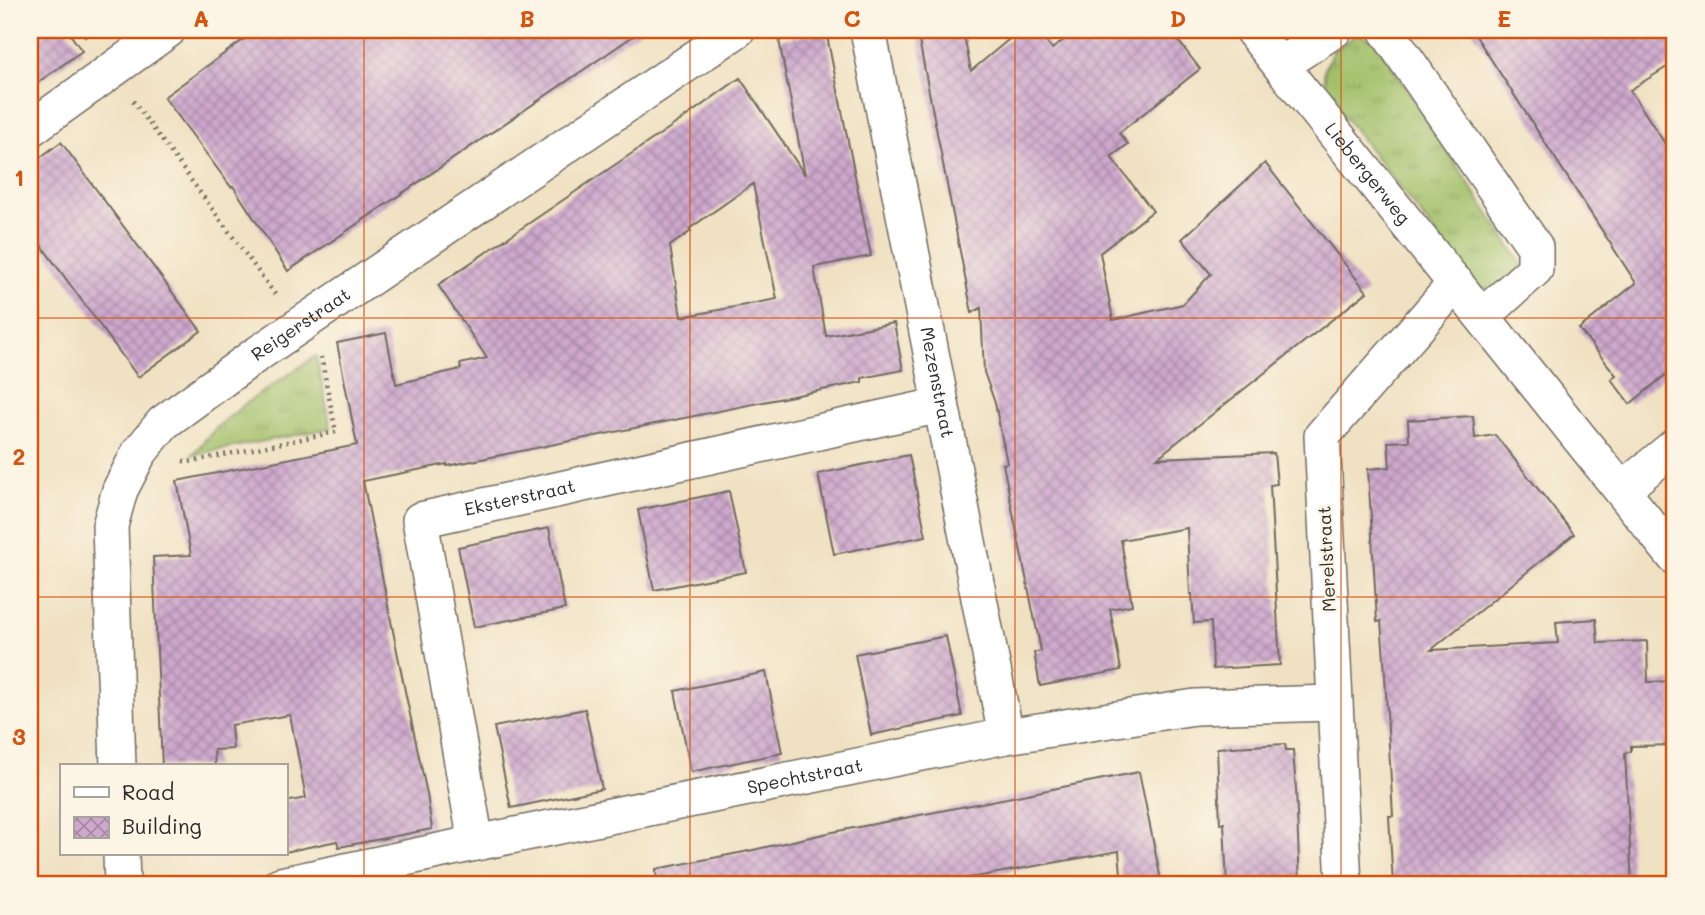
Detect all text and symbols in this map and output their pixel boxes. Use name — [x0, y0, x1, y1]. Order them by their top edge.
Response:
text: A — [193, 3, 209, 33]
text: B — [519, 3, 535, 33]
text: C — [843, 3, 861, 33]
text: D — [1170, 3, 1186, 33]
text: E — [1497, 3, 1511, 33]
street label: Liebergerweg — [1320, 117, 1416, 229]
text: 1 — [14, 162, 24, 192]
street label: Reigerstraat — [246, 282, 355, 366]
street label: Mezenstraat — [915, 325, 960, 440]
text: 2 — [13, 441, 25, 471]
street label: Eksterstraat — [462, 473, 577, 521]
street label: Merelstraat — [1311, 505, 1341, 613]
text: 3 — [12, 721, 26, 751]
street label: Spechtstraat — [745, 752, 865, 799]
legend — [60, 764, 287, 856]
text: Road — [122, 778, 174, 805]
text: Building — [122, 812, 202, 839]

